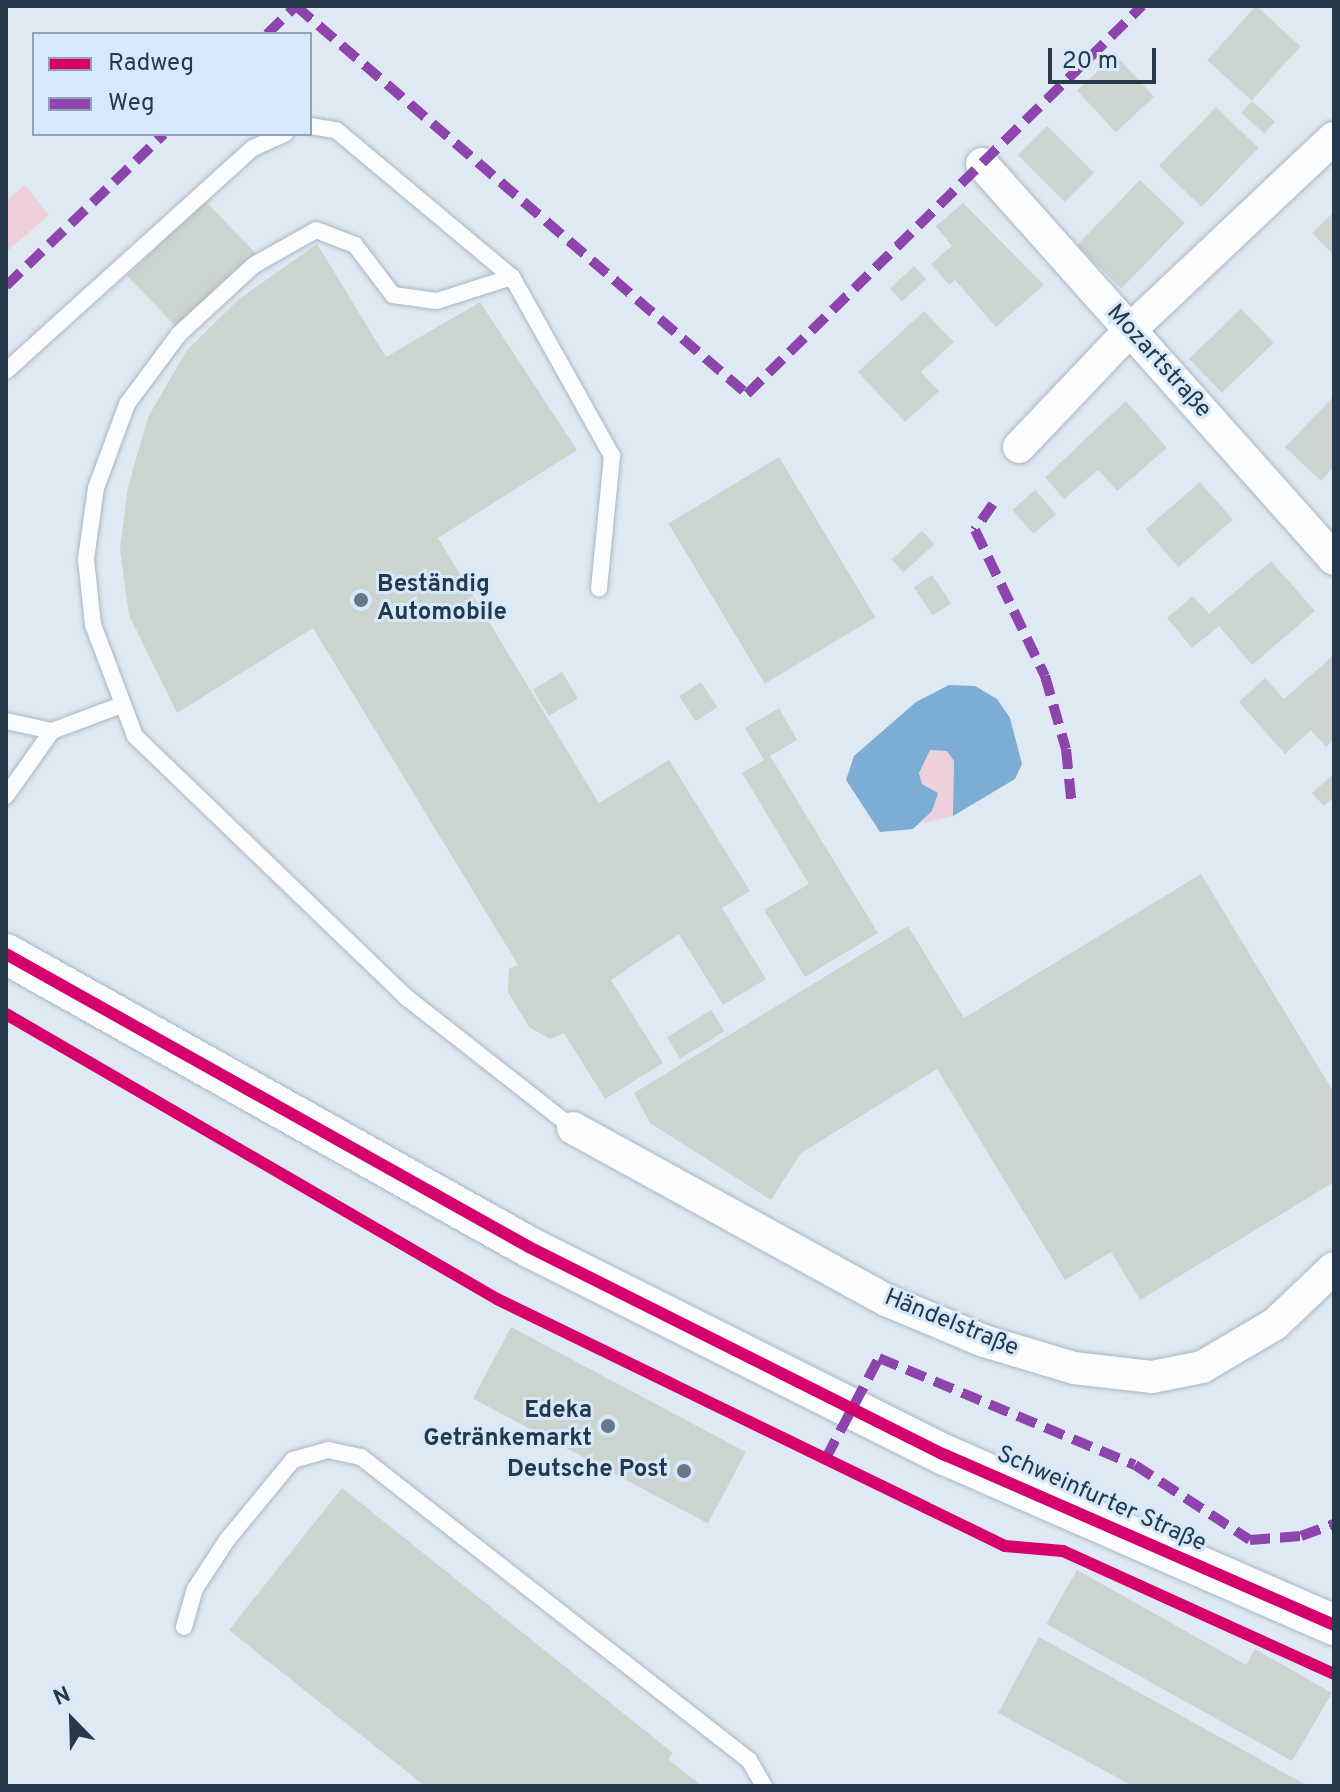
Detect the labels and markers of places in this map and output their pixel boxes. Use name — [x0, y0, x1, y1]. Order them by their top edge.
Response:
place label: Beständig Automobile — [377, 572, 507, 628]
marker: Beständig Automobile — [352, 591, 370, 609]
place label: Edeka Getränkemarkt — [423, 1398, 592, 1454]
marker: Edeka Getränkemarkt — [599, 1417, 617, 1435]
place label: Deutsche Post — [507, 1457, 668, 1485]
marker: Deutsche Post — [675, 1462, 693, 1480]

